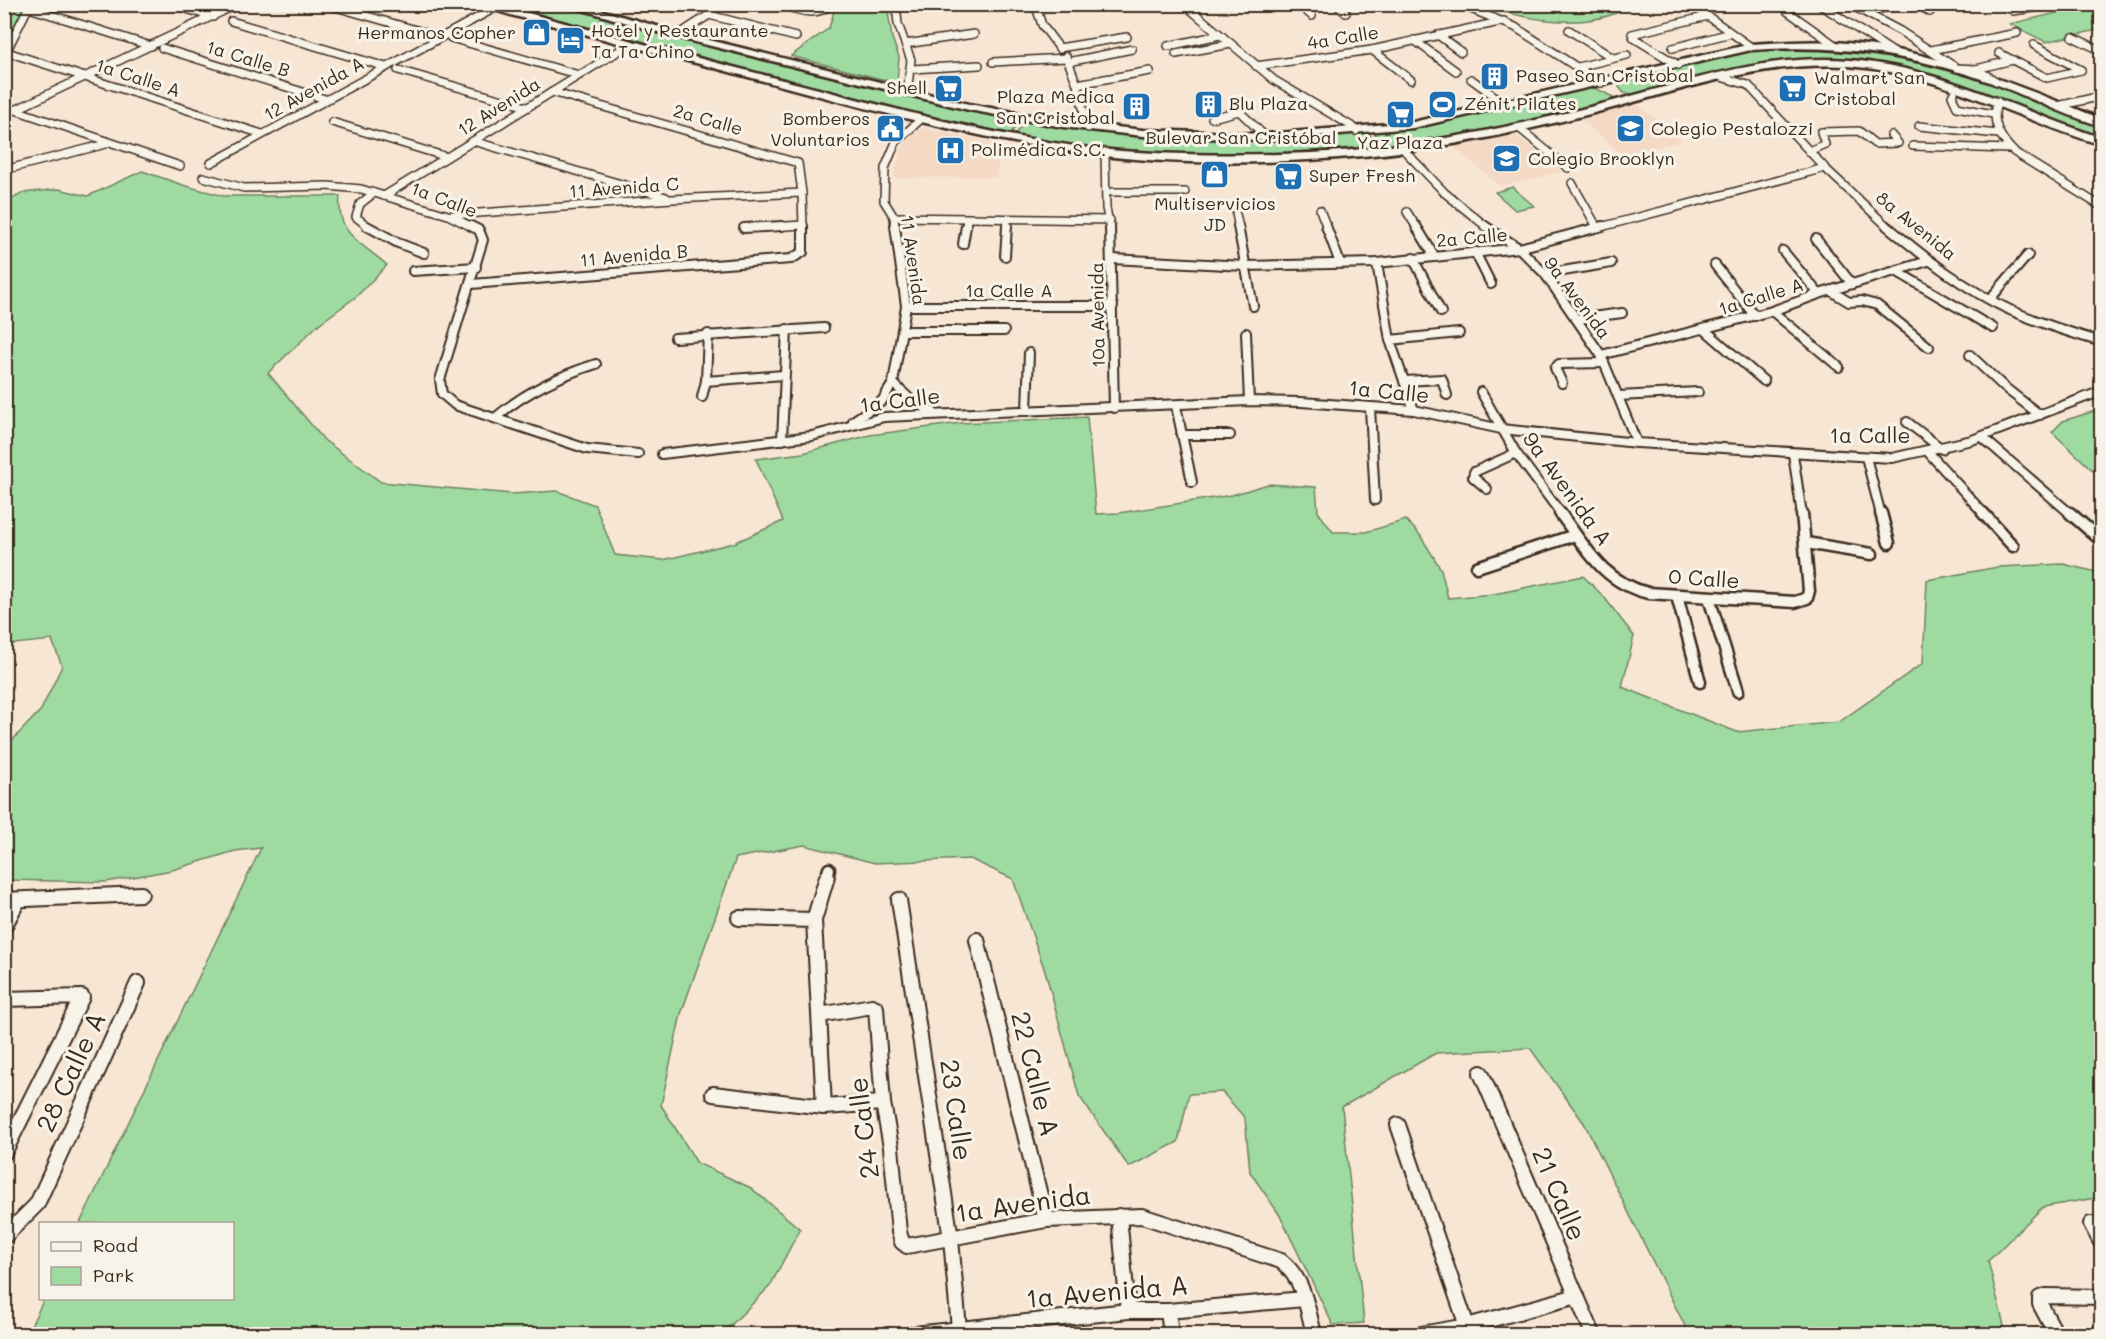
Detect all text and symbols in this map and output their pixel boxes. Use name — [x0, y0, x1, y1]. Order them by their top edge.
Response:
shop icon: Hermanos Copher — [521, 17, 553, 49]
place label: Hotel y Restaurante Ta Ta Chino — [591, 18, 769, 63]
place label: Hermanos Copher — [357, 20, 516, 44]
street label: 4a Calle — [1306, 20, 1380, 54]
hotel icon: Hotel y Restaurante Ta Ta Chino — [554, 25, 586, 57]
street label: 1a Calle B — [204, 34, 293, 82]
street label: 12 Avenida A — [259, 51, 368, 126]
street label: 1a Calle A — [93, 52, 184, 102]
building icon: Paseo San Cristobal — [1479, 60, 1511, 92]
place label: Paseo San Cristobal — [1516, 63, 1694, 87]
place label: Walmart San Cristobal — [1814, 65, 1925, 110]
street label: 12 Avenida — [453, 71, 544, 141]
supermarket icon: Shell — [932, 72, 964, 104]
supermarket icon: Walmart San Cristobal — [1777, 72, 1809, 104]
place label: Shell — [887, 75, 927, 99]
place label: Plaza Medica San Cristobal — [996, 84, 1115, 129]
building icon: Blu Plaza — [1192, 88, 1224, 120]
sports icon: Zénit Pilates — [1427, 88, 1459, 120]
building icon: Plaza Medica San Cristobal — [1120, 91, 1152, 123]
place label: Blu Plaza — [1229, 91, 1308, 115]
place label: Zénit Pilates — [1464, 91, 1576, 115]
street label: 2a Calle — [671, 98, 746, 140]
supermarket icon: Yaz Plaza — [1384, 98, 1416, 130]
place label: Bomberos Voluntarios — [770, 106, 870, 151]
public building icon: Bomberos Voluntarios — [875, 113, 907, 145]
school or university icon: Colegio Pestalozzi — [1614, 113, 1646, 145]
place label: Colegio Pestalozzi — [1651, 116, 1813, 140]
street label: Bulevar San Cristóbal — [1145, 125, 1337, 149]
place label: Yaz Plaza — [1357, 130, 1443, 154]
hospital icon: Polimédica S.C. — [934, 134, 966, 166]
place label: Polimédica S.C. — [971, 137, 1106, 161]
school or university icon: Colegio Brooklyn — [1491, 143, 1523, 175]
place label: Colegio Brooklyn — [1528, 146, 1675, 170]
shop icon: Multiservicios JD — [1199, 159, 1231, 191]
supermarket icon: Super Fresh — [1272, 160, 1304, 192]
place label: Super Fresh — [1309, 163, 1415, 187]
street label: 11 Avenida C — [568, 171, 680, 203]
street label: 1a Calle — [408, 175, 481, 223]
street label: 8a Avenida — [1871, 185, 1962, 265]
place label: Multiservicios JD — [1154, 191, 1276, 236]
street label: 11 Avenida — [896, 213, 932, 307]
street label: 2a Calle — [1435, 222, 1508, 252]
street label: 11 Avenida B — [579, 238, 689, 272]
street label: 9a Avenida — [1539, 251, 1617, 343]
street label: 10a Avenida — [1084, 262, 1110, 368]
street label: 1a Calle A — [1715, 272, 1806, 320]
street label: 1a Calle A — [965, 278, 1053, 302]
street label: 1a Calle — [1348, 373, 1431, 408]
street label: 1a Calle — [858, 381, 942, 418]
street label: 1a Calle — [1830, 421, 1910, 448]
street label: 9a Avenida A — [1518, 426, 1619, 550]
street label: 0 Calle — [1668, 562, 1741, 593]
street label: 28 Calle A — [27, 1006, 113, 1137]
street label: 22 Calle A — [1004, 1008, 1068, 1140]
street label: 23 Calle — [933, 1057, 981, 1163]
street label: 24 Calle — [840, 1075, 886, 1181]
street label: 21 Calle — [1525, 1142, 1595, 1246]
street label: 1a Avenida — [953, 1177, 1093, 1229]
legend — [39, 1222, 234, 1300]
text: Road — [93, 1233, 138, 1257]
text: Park — [93, 1263, 134, 1287]
street label: 1a Avenida A — [1024, 1267, 1189, 1315]

